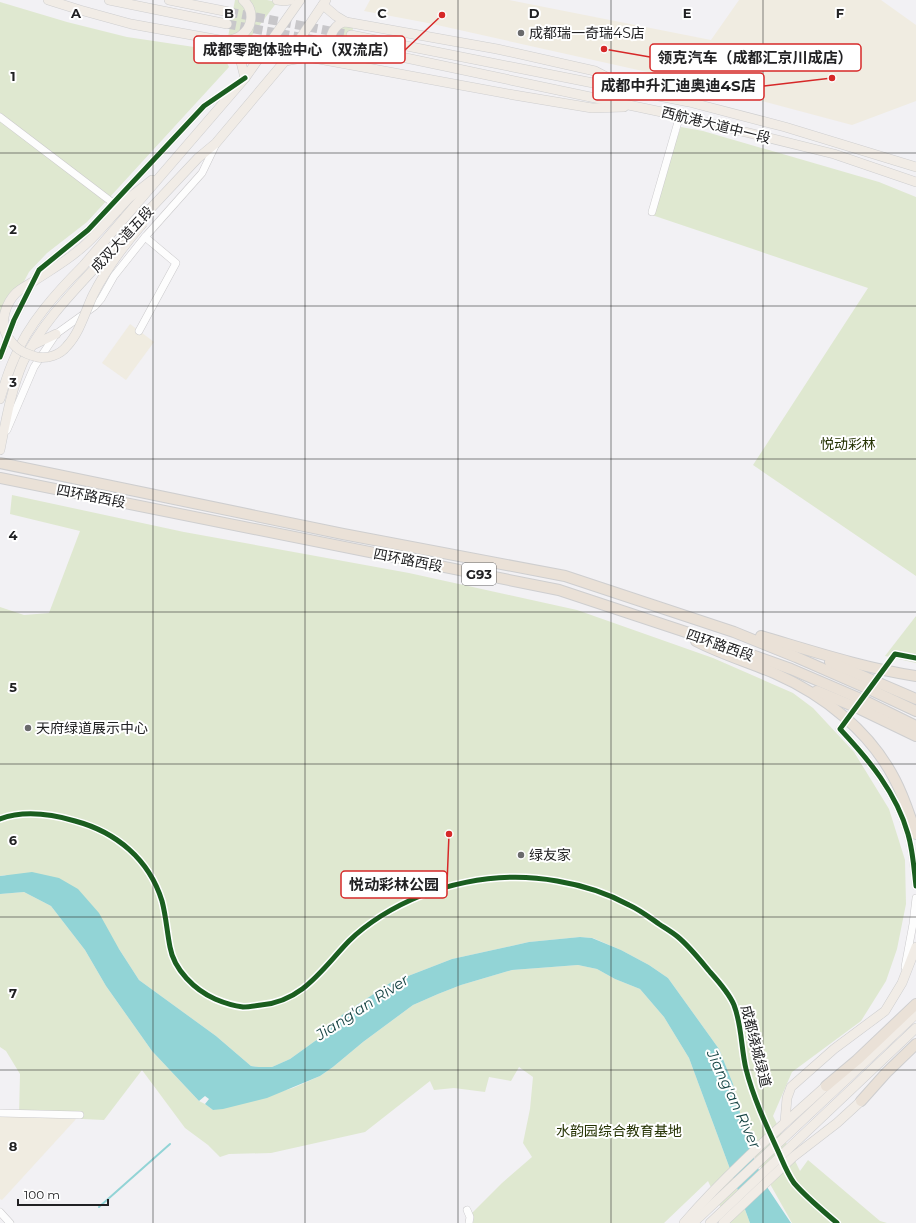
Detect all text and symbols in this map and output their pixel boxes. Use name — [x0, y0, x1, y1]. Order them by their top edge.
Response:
text: A — [70, 5, 82, 21]
text: B — [224, 5, 234, 21]
text: C — [377, 5, 387, 21]
text: D — [529, 5, 540, 21]
text: E — [683, 5, 692, 21]
text: F — [836, 5, 844, 21]
place label: 成都瑞一奇瑞4S店 — [529, 24, 645, 42]
marker: 成都瑞一奇瑞4S店 — [516, 28, 526, 38]
callout: 成都零跑体验中心（双流店） — [194, 36, 405, 63]
text: 成都零跑体验中心（双流店） — [202, 40, 398, 59]
callout: 领克汽车（成都汇京川成店） — [650, 44, 861, 71]
text: 领克汽车（成都汇京川成店） — [657, 48, 853, 67]
text: 1 — [10, 68, 16, 84]
callout: 成都中升汇迪奥迪4S店 — [593, 73, 764, 100]
text: 成都中升汇迪奥迪4S店 — [601, 76, 755, 95]
street label: 西航港大道中一段 — [659, 103, 773, 147]
street label: 成双大道五段 — [87, 202, 157, 276]
text: 2 — [9, 221, 17, 237]
text: 3 — [8, 374, 17, 390]
park label: 悦动彩林 — [820, 435, 876, 453]
street label: 四环路西段 — [55, 480, 127, 512]
text: 4 — [9, 527, 18, 543]
street label: 四环路西段 — [372, 544, 444, 576]
road number: G93 — [462, 563, 496, 585]
street label: 四环路西段 — [684, 625, 756, 665]
text: 5 — [9, 679, 17, 695]
place label: 天府绿道展示中心 — [36, 719, 148, 737]
marker: 天府绿道展示中心 — [23, 723, 33, 733]
text: 6 — [9, 832, 18, 848]
place label: 绿友家 — [529, 846, 571, 864]
marker: 绿友家 — [516, 850, 526, 860]
callout: 悦动彩林公园 — [341, 871, 447, 898]
text: 悦动彩林公园 — [349, 875, 439, 894]
water label: Jiang'an River — [311, 969, 413, 1045]
text: 7 — [9, 985, 17, 1001]
street label: 成都绕城绿道 — [737, 1003, 775, 1089]
water label: Jiang'an River — [702, 1046, 766, 1152]
park label: 水韵园综合教育基地 — [556, 1122, 682, 1140]
text: 8 — [9, 1138, 18, 1154]
scale bar — [18, 1181, 108, 1207]
text: 100 m — [24, 1187, 60, 1202]

